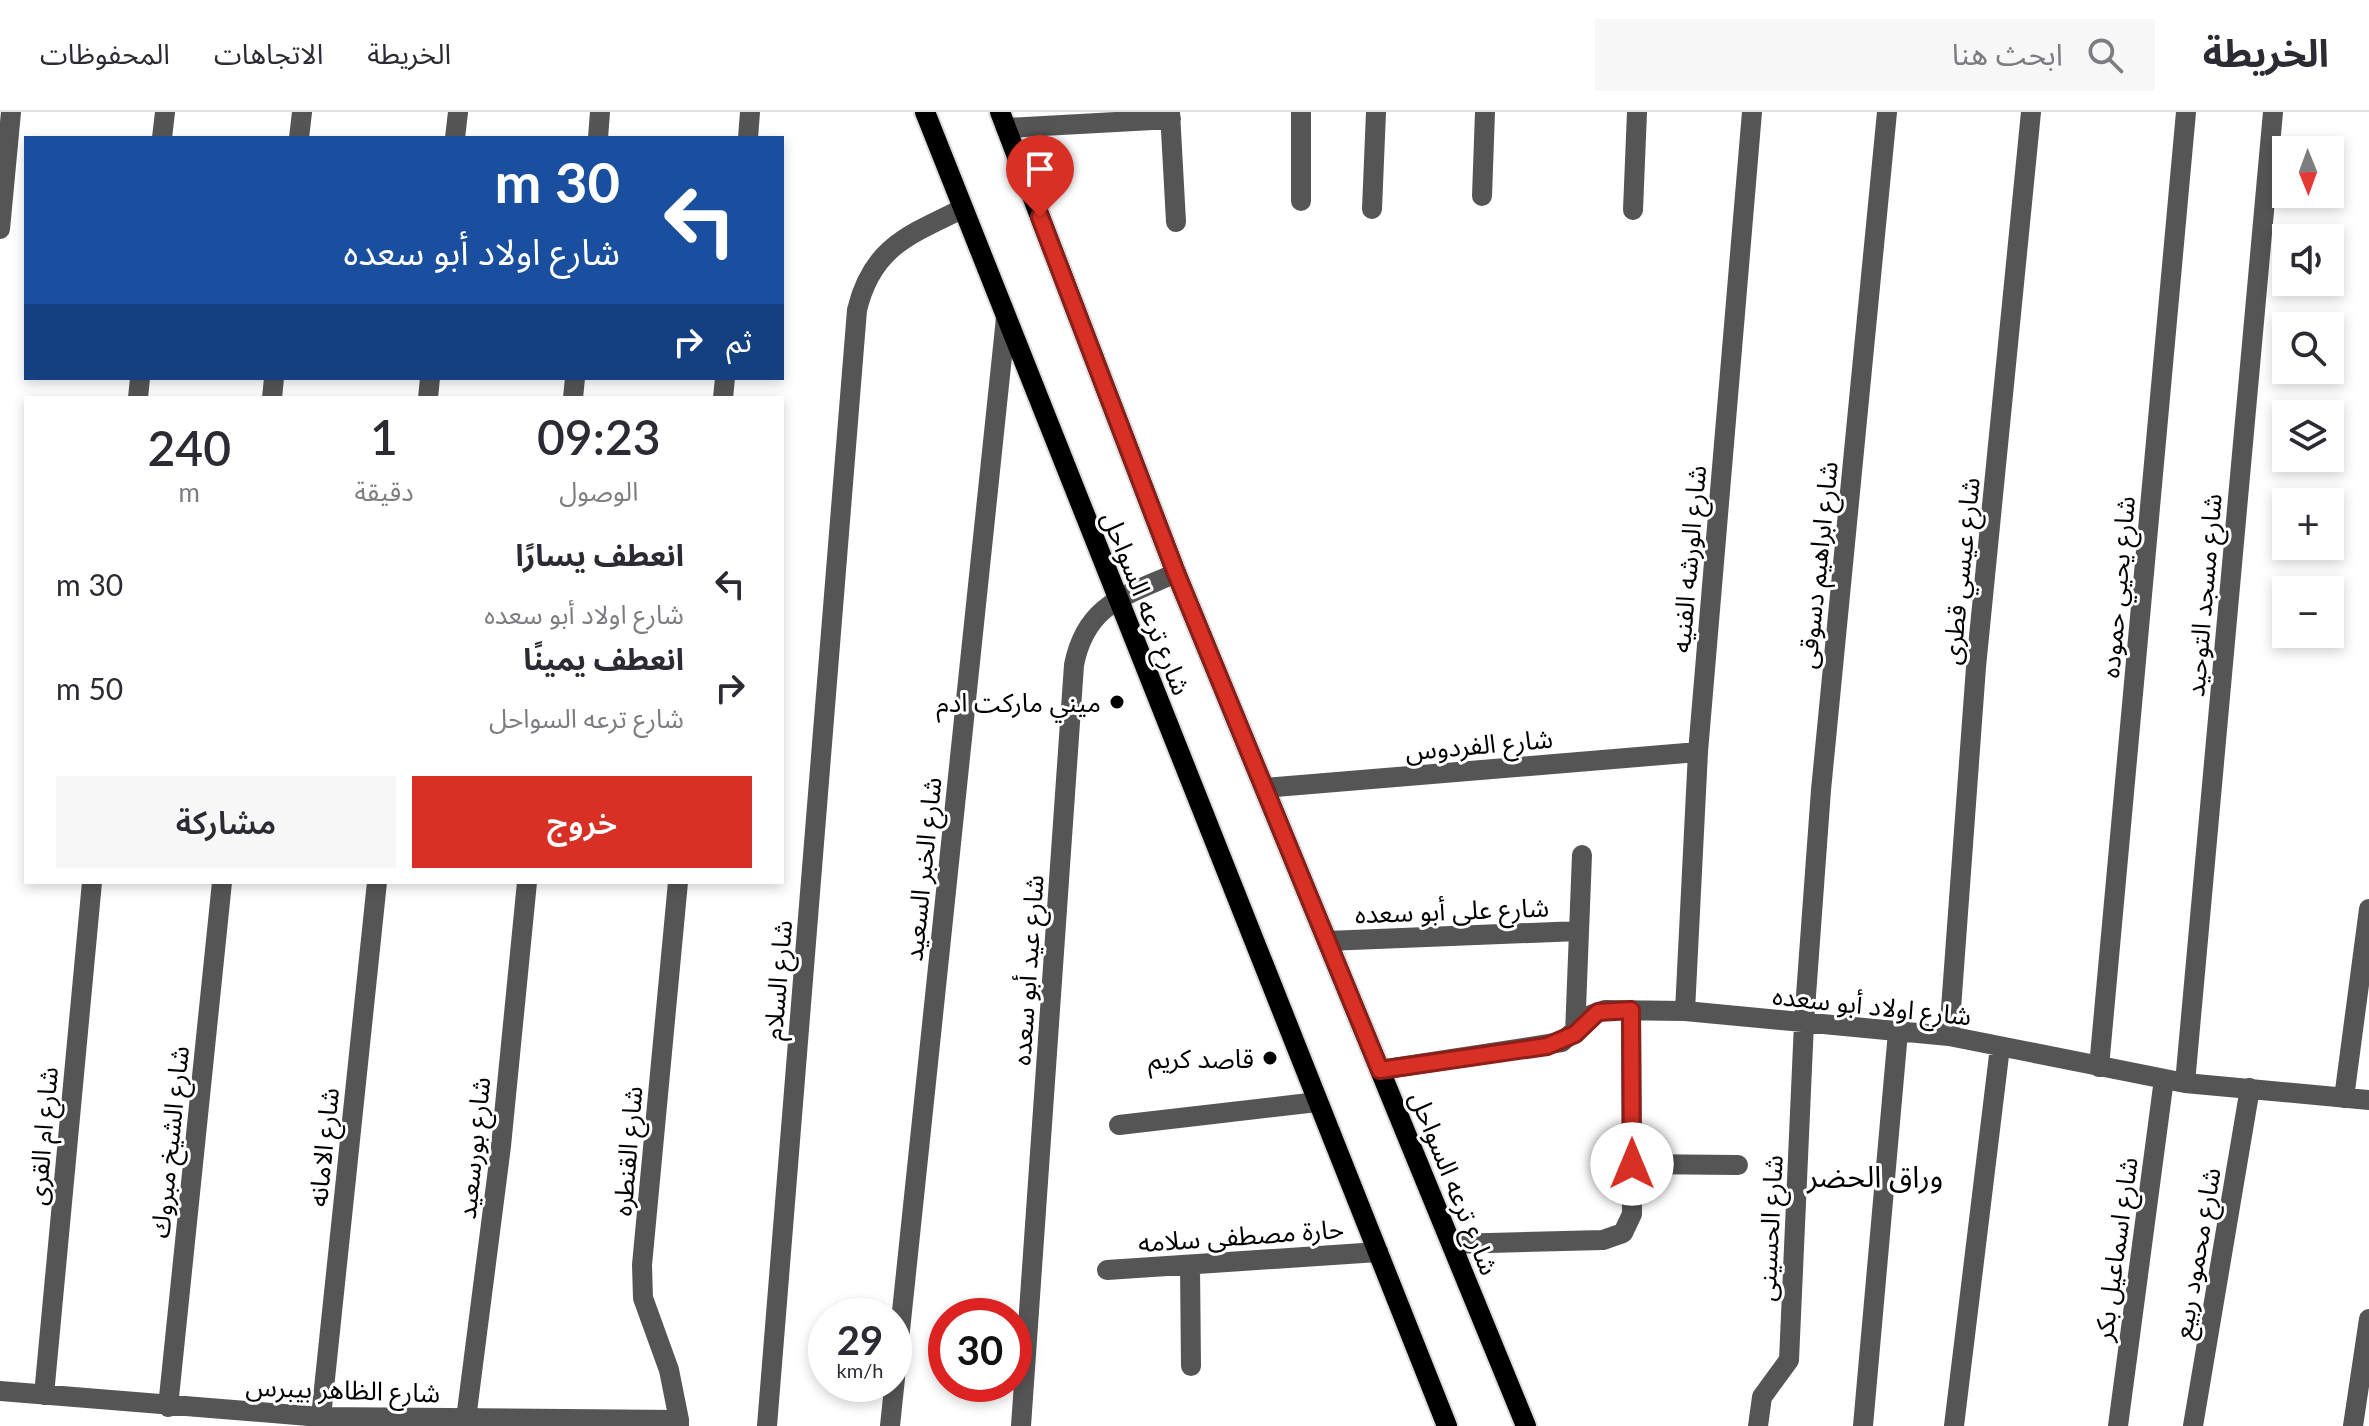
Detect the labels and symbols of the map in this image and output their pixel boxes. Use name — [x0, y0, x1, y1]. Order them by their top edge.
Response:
pin — [1006, 135, 1074, 217]
north arrow — [2272, 136, 2344, 208]
street label: شارع ابراهيم دسوقى — [1790, 460, 1849, 671]
street label: شارع الورشه الفنيه — [1664, 464, 1716, 654]
street label: شارع عيسي قطرى — [1934, 476, 1991, 667]
street label: شارع مسجد التوحيد — [2178, 492, 2232, 698]
street label: شارع يحيي حموده — [2093, 495, 2146, 680]
street label: شارع ترعه السواحل — [1092, 507, 1198, 701]
place label: ميني ماركت ادم — [936, 686, 1101, 723]
marker: ميني ماركت ادم — [1108, 693, 1126, 711]
street label: شارع الفردوس — [1404, 722, 1555, 770]
street label: شارع الخبر السعيد — [896, 775, 952, 963]
street label: شارع عيد أبو سعده — [1004, 874, 1054, 1067]
street label: شارع على أبو سعده — [1354, 891, 1550, 933]
street label: شارع السلام — [756, 919, 803, 1042]
street label: شارع اولاد أبو سعده — [1771, 979, 1973, 1035]
place label: قاصد كريم — [1148, 1042, 1254, 1079]
street label: شارع الشيخ مبروك — [143, 1044, 200, 1240]
marker: قاصد كريم — [1261, 1049, 1279, 1067]
street label: شارع ام القرى — [20, 1066, 69, 1207]
street label: شارع بورسعيد — [450, 1075, 500, 1221]
street label: شارع القنطره — [605, 1085, 653, 1218]
street label: شارع الامانه — [301, 1086, 349, 1209]
street label: شارع ترعه السواحل — [1400, 1087, 1506, 1281]
position arrow — [1590, 1122, 1674, 1206]
street label: شارع الحسينى — [1749, 1154, 1793, 1302]
street label: شارع اسماعيل بكر — [2086, 1155, 2148, 1345]
district label: وراق الحضر — [1806, 1157, 1943, 1194]
street label: شارع محمود ربيع — [2165, 1165, 2232, 1342]
street label: حارة مصطفى سلامه — [1137, 1212, 1345, 1258]
speed limit sign: 30 — [928, 1298, 1032, 1402]
street label: شارع الظاهر بيبرس — [245, 1370, 441, 1412]

